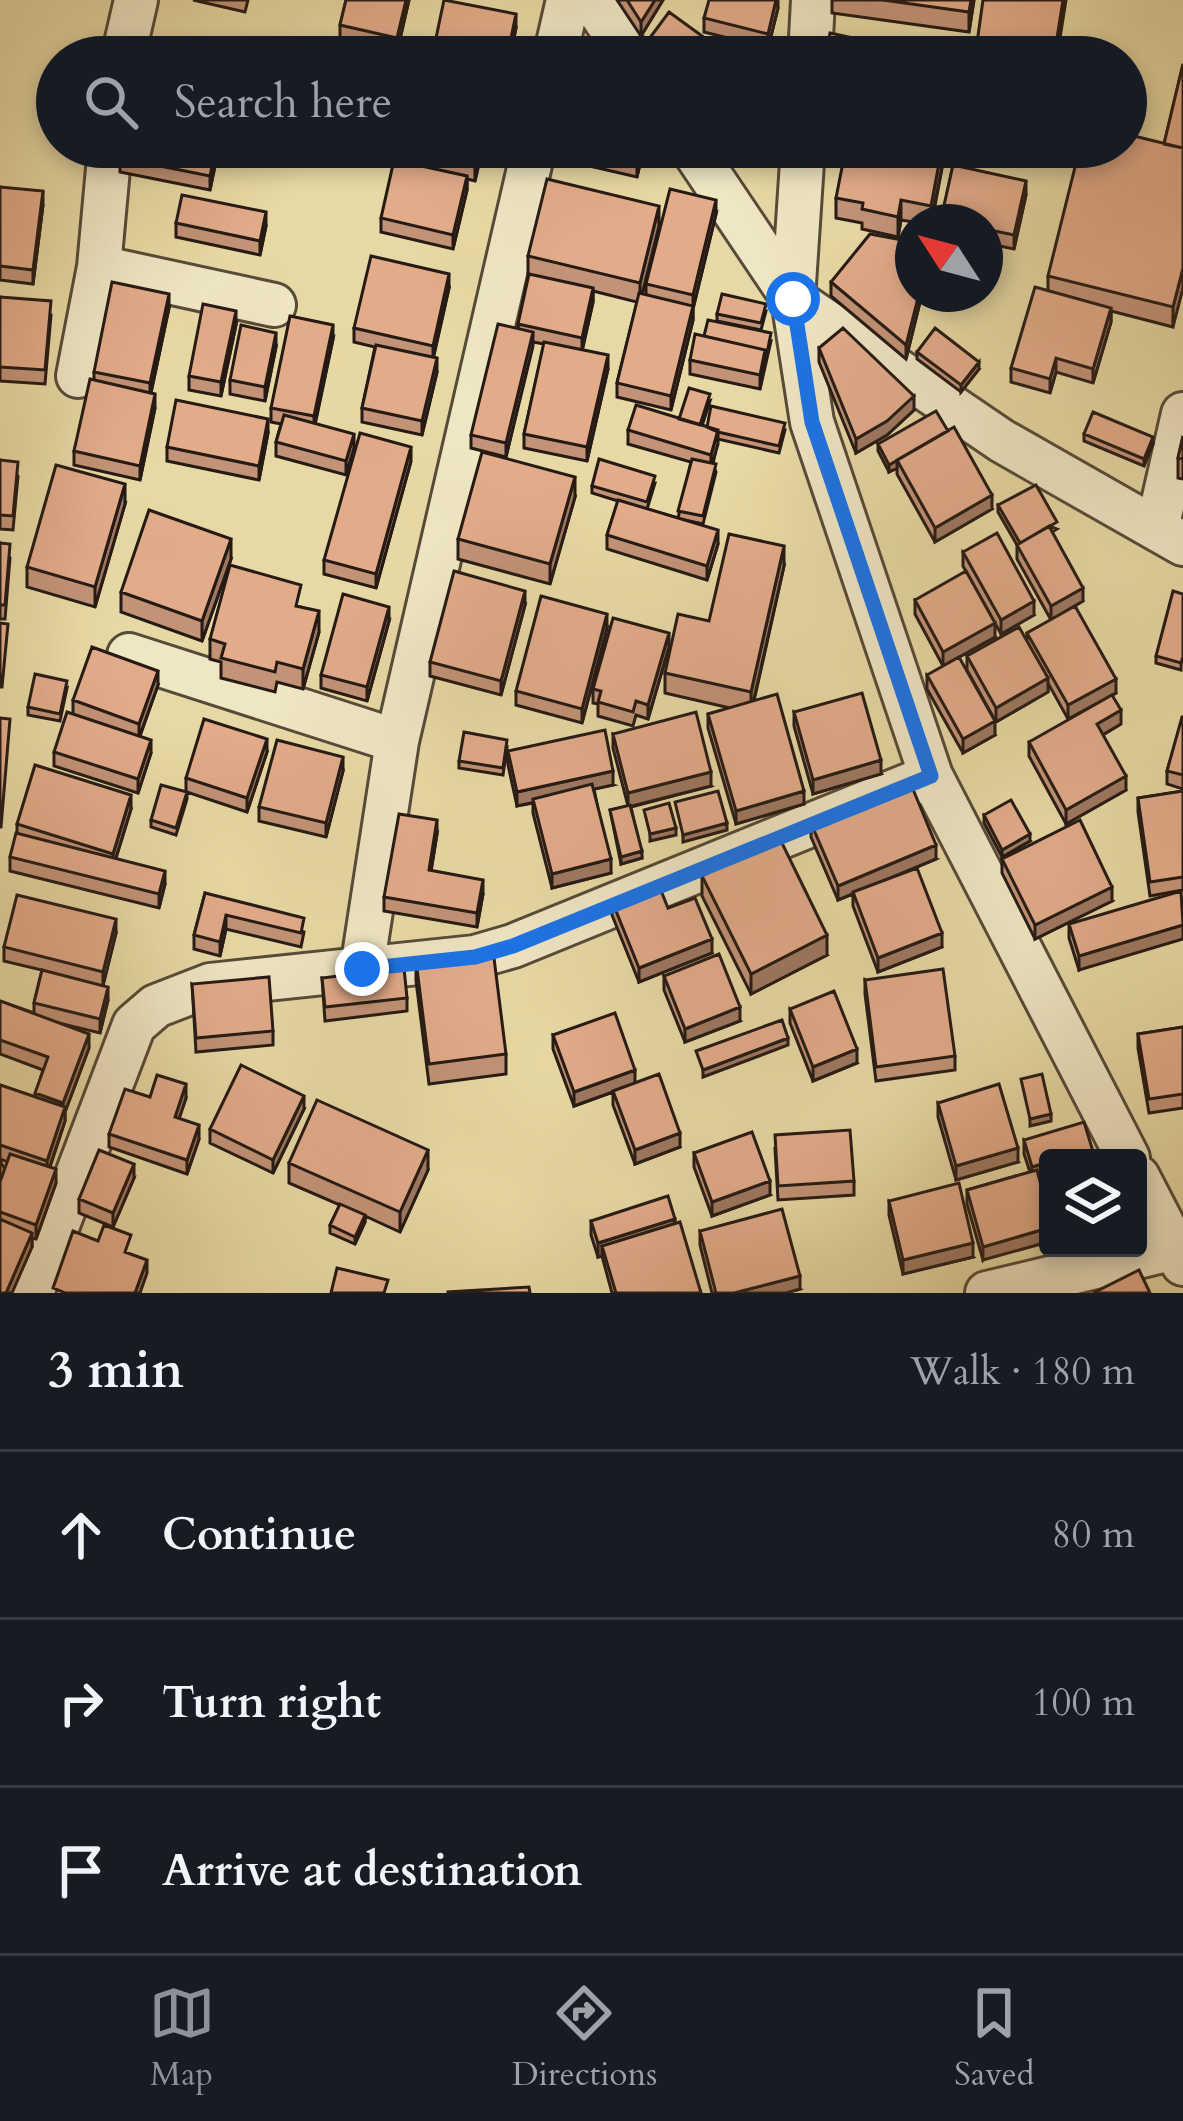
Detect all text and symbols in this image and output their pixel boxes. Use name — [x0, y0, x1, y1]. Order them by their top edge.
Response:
search box — [36, 36, 1147, 168]
icon: search — [78, 69, 144, 135]
text: Search here — [174, 72, 392, 133]
north arrow — [895, 204, 1003, 312]
route start — [766, 272, 820, 326]
route end — [335, 942, 389, 996]
map controls — [1039, 1149, 1147, 1257]
button: layers — [1039, 1149, 1147, 1257]
text: 3 min — [48, 1336, 184, 1406]
text: Walk · 180 m — [910, 1345, 1135, 1398]
icon: ahead — [48, 1502, 114, 1568]
text: Continue — [162, 1504, 356, 1565]
text: 80 m — [1052, 1508, 1135, 1561]
icon: right — [48, 1670, 114, 1736]
text: Turn right — [162, 1672, 381, 1733]
text: 100 m — [1032, 1676, 1135, 1729]
icon: arrive — [48, 1838, 114, 1904]
text: Arrive at destination — [162, 1840, 582, 1901]
tab: Map — [149, 1980, 215, 2097]
tab: Directions — [512, 1980, 657, 2097]
tab: Saved — [954, 1980, 1034, 2097]

